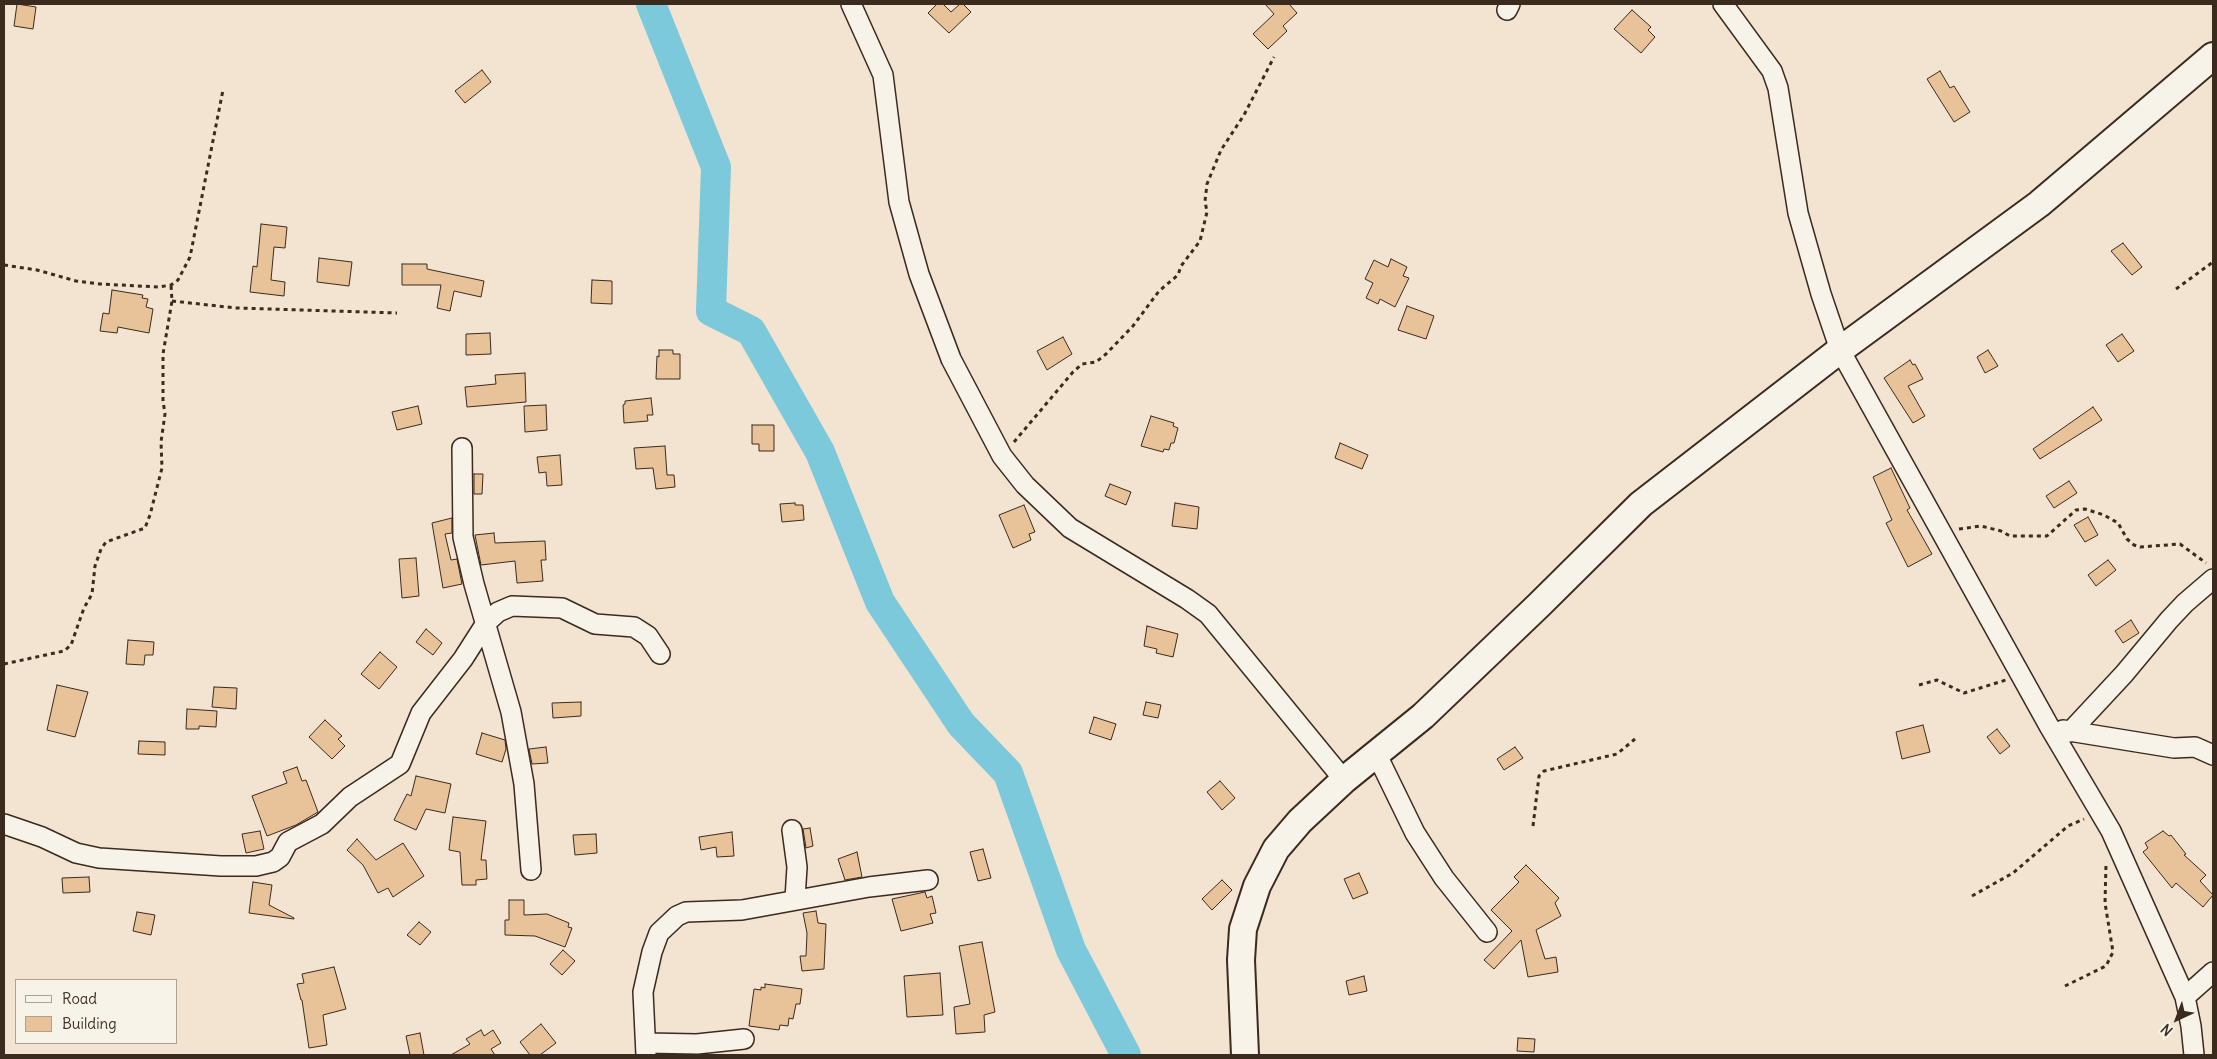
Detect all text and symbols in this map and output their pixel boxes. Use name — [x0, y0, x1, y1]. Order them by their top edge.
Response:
legend — [15, 979, 178, 1044]
text: Road — [62, 989, 97, 1008]
north arrow — [2152, 994, 2202, 1044]
text: Building — [62, 1014, 117, 1033]
text: N — [2157, 1020, 2176, 1040]

